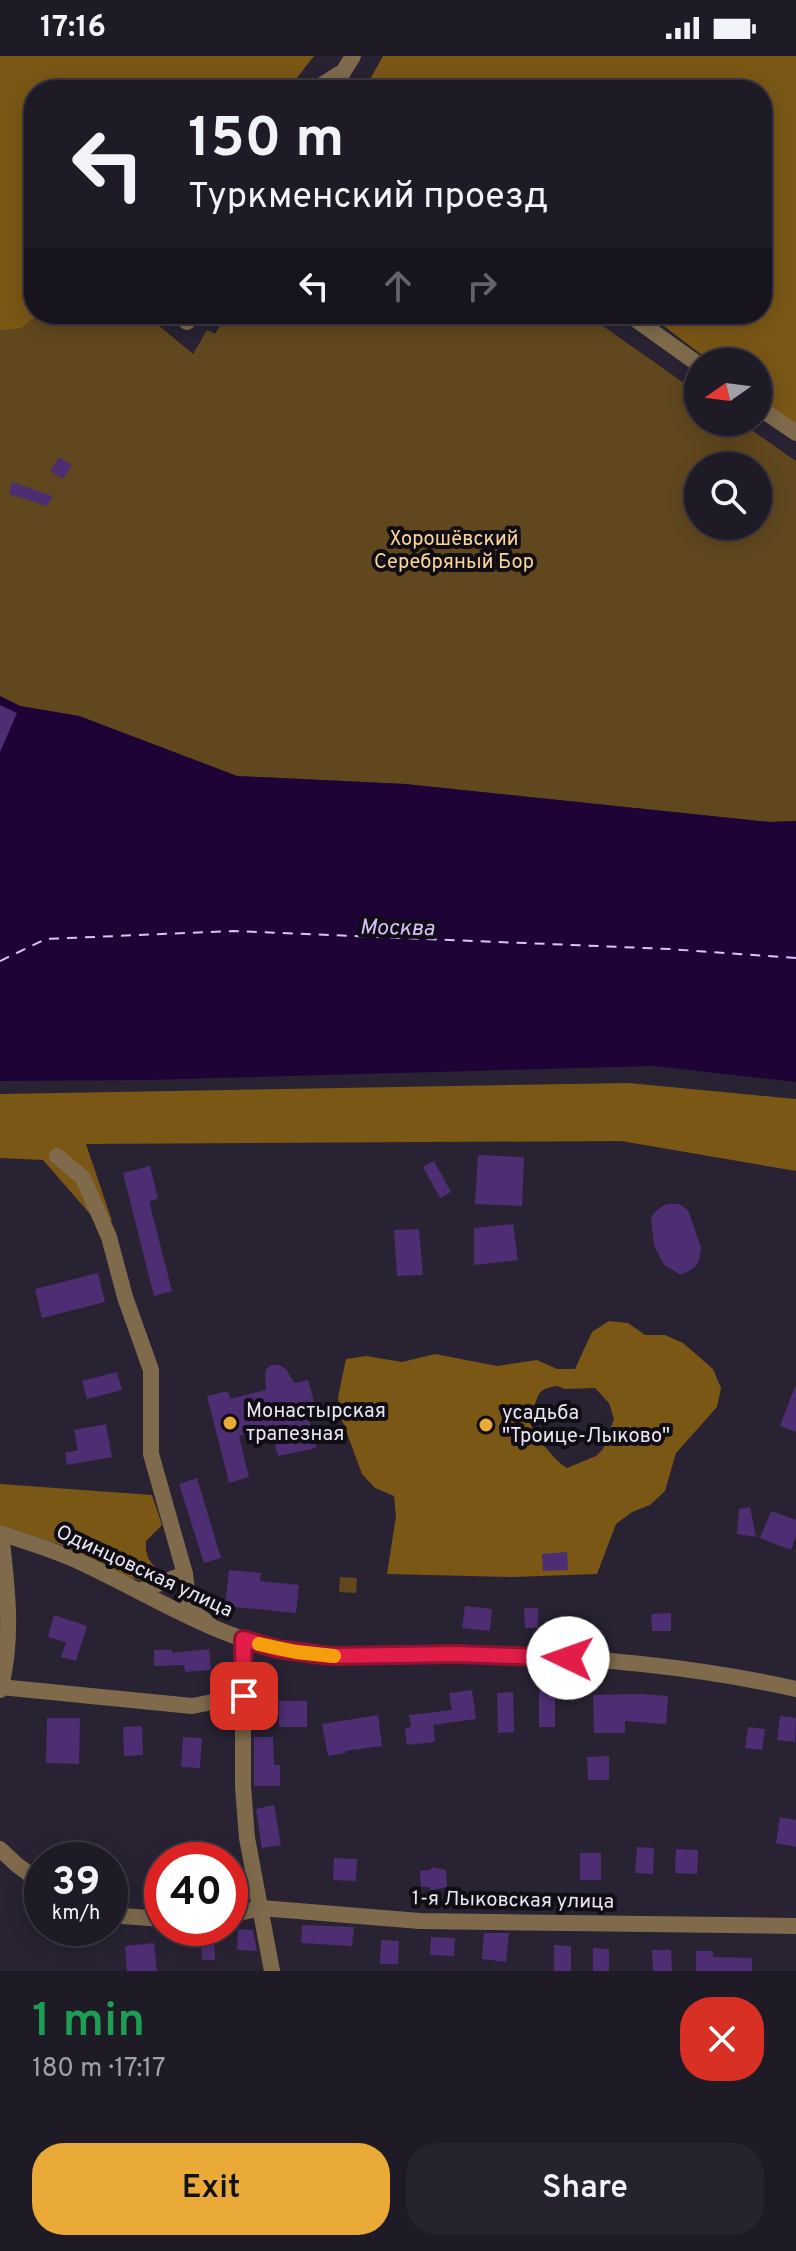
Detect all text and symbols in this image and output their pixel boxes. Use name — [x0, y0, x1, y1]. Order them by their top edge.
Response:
text: 17:16 — [40, 10, 106, 47]
text: 150 m — [188, 106, 344, 176]
icon: left — [56, 112, 160, 216]
text: Туркменский проезд — [188, 175, 548, 221]
icon: left — [292, 264, 336, 308]
icon: ahead — [376, 264, 420, 308]
icon: right — [460, 264, 504, 308]
north arrow — [684, 348, 772, 436]
map controls — [684, 348, 772, 540]
button: search — [684, 452, 772, 540]
park label: Хорошёвский Серебряный Бор — [374, 527, 534, 576]
water label: Москва — [359, 915, 435, 943]
place label: Монастырская трапезная — [246, 1399, 386, 1448]
place label: усадьба "Троице-Лыково" — [502, 1401, 670, 1450]
marker: Монастырская трапезная — [221, 1414, 239, 1432]
marker: усадьба "Троице-Лыково" — [477, 1416, 495, 1434]
street label: Одинцовская улица — [51, 1520, 237, 1624]
position arrow — [526, 1616, 610, 1700]
pin — [210, 1662, 278, 1730]
icon: arrive — [222, 1674, 266, 1718]
speed limit sign: 40 — [144, 1842, 248, 1946]
text: 39 — [52, 1859, 100, 1909]
street label: 1-я Лыковская улица — [412, 1886, 614, 1916]
text: km/h — [52, 1901, 100, 1927]
text: 1 min — [32, 1993, 145, 2053]
button: close — [680, 1997, 764, 2081]
text: 180 m · 17:17 — [32, 2053, 166, 2086]
button: Exit — [32, 2143, 390, 2235]
button: Share — [406, 2143, 764, 2235]

